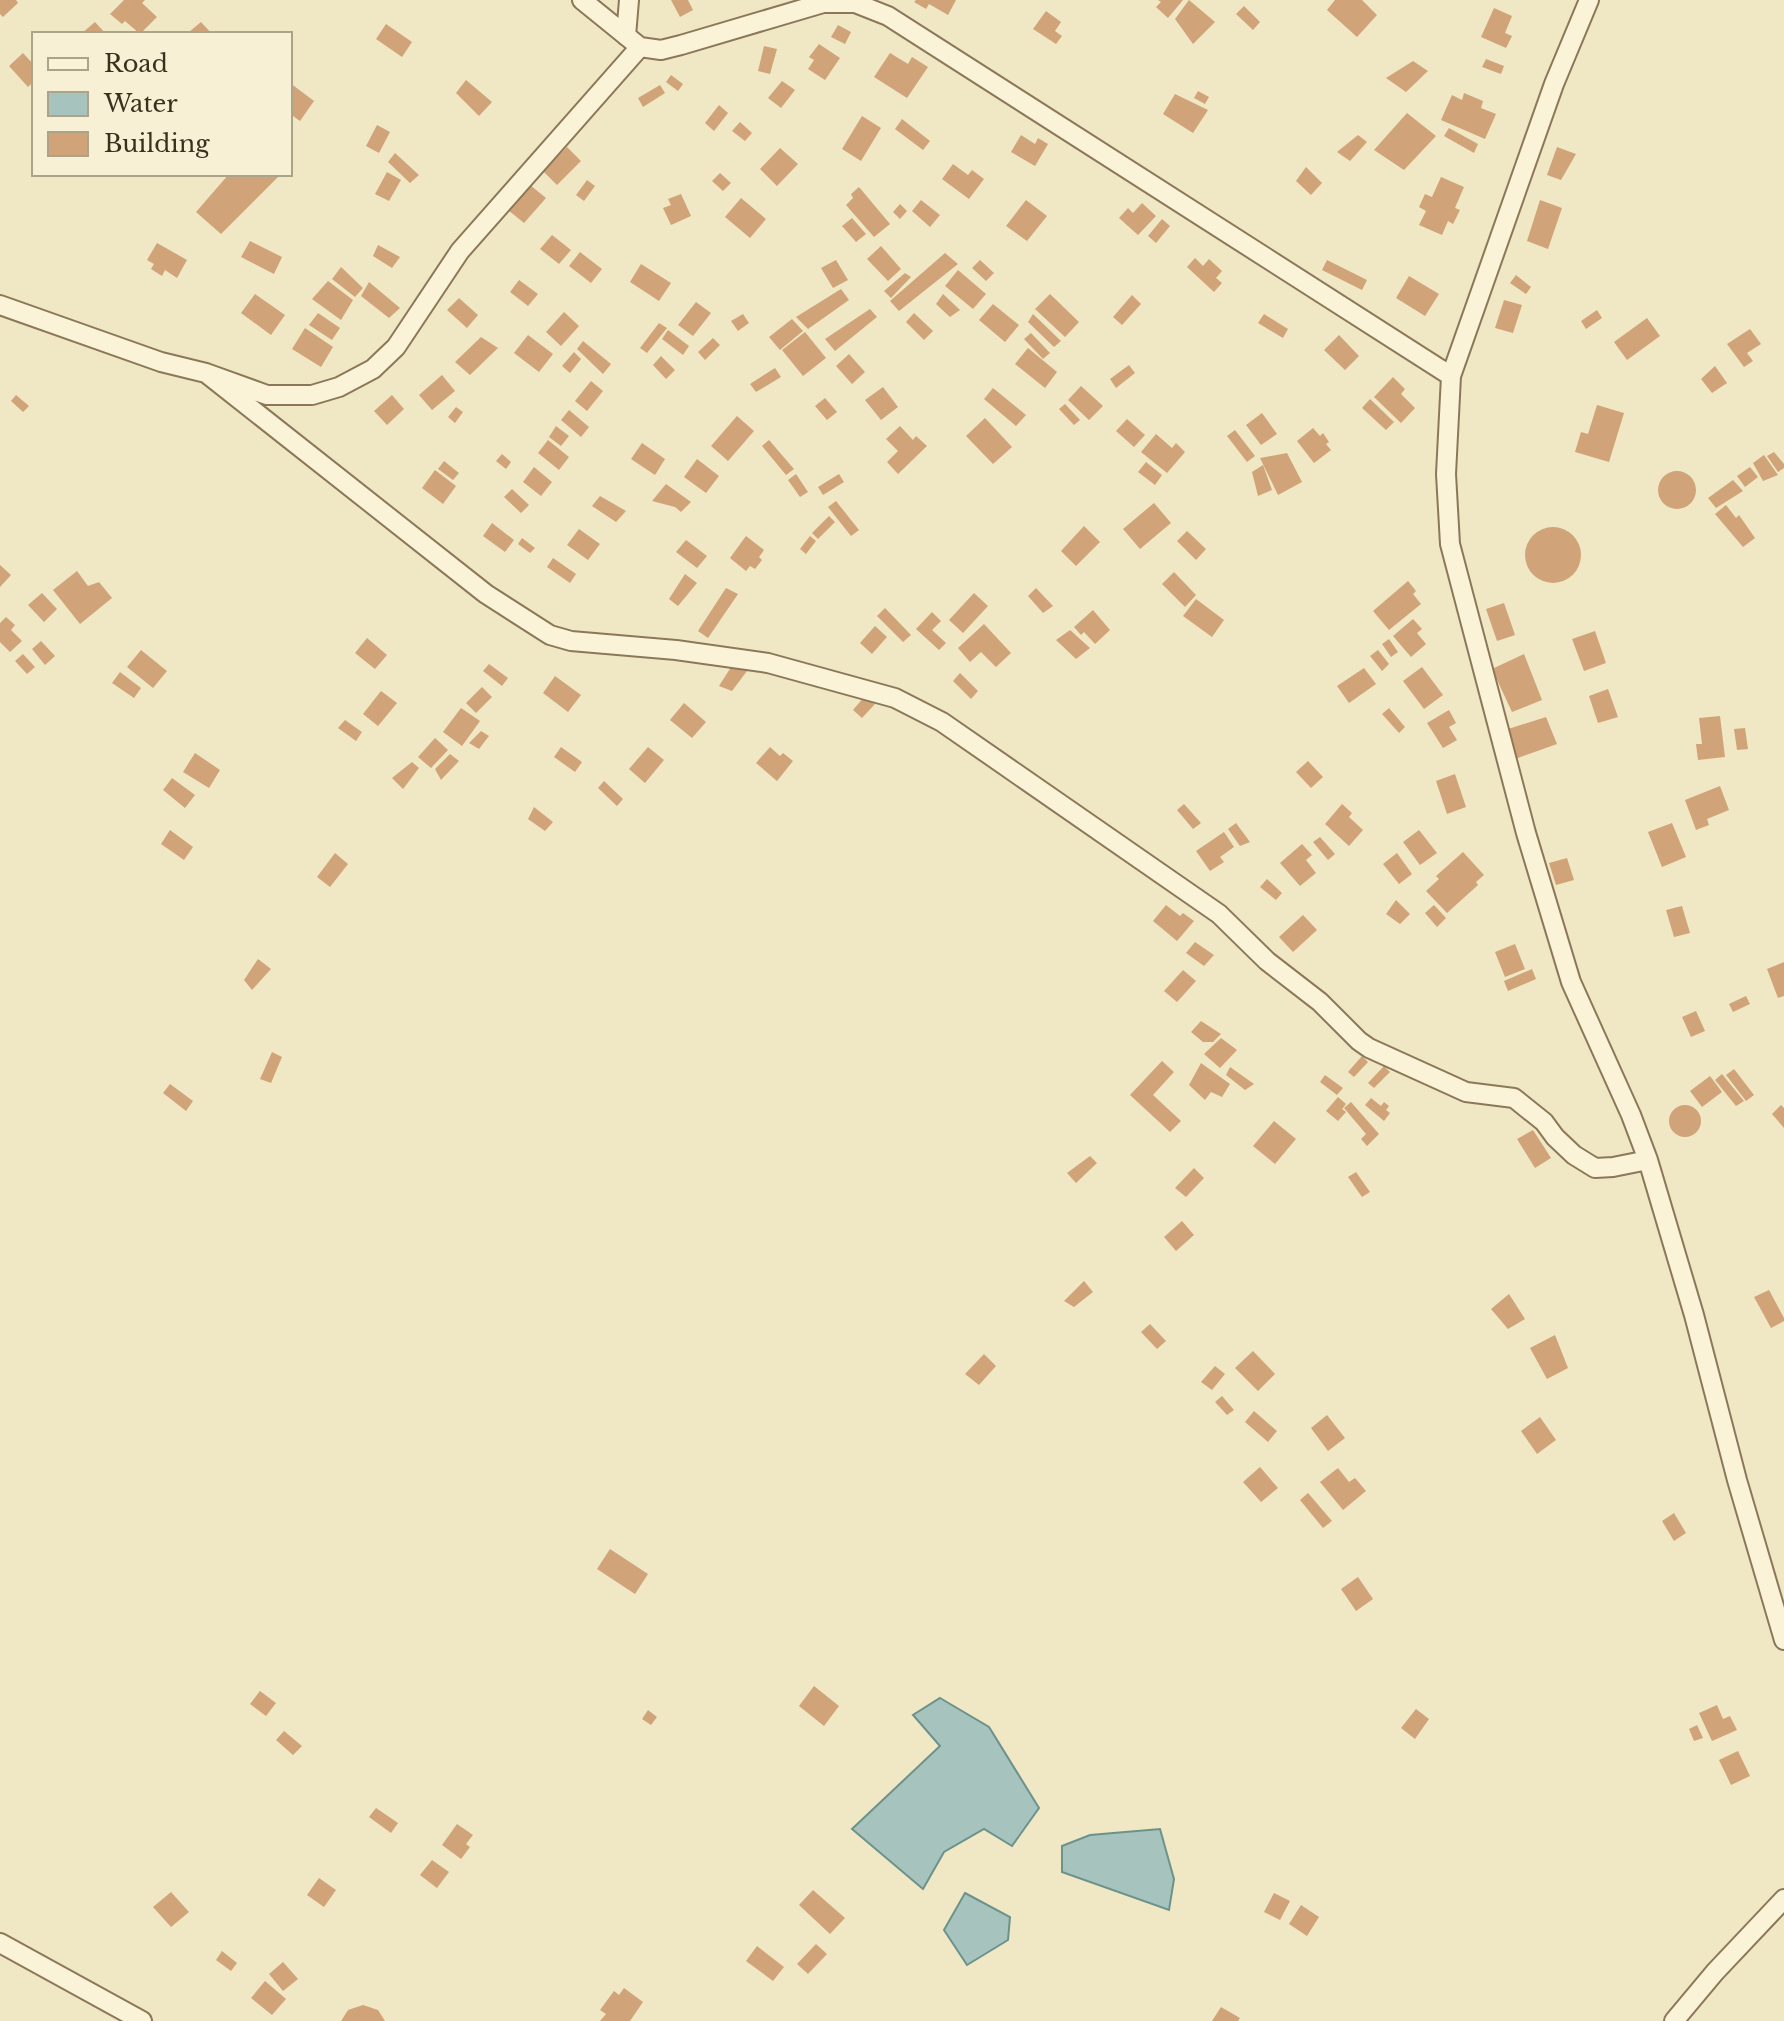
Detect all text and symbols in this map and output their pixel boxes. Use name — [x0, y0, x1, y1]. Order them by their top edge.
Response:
legend — [32, 32, 292, 176]
text: Road — [104, 49, 168, 78]
text: Water — [103, 89, 178, 118]
text: Building — [104, 129, 210, 158]

